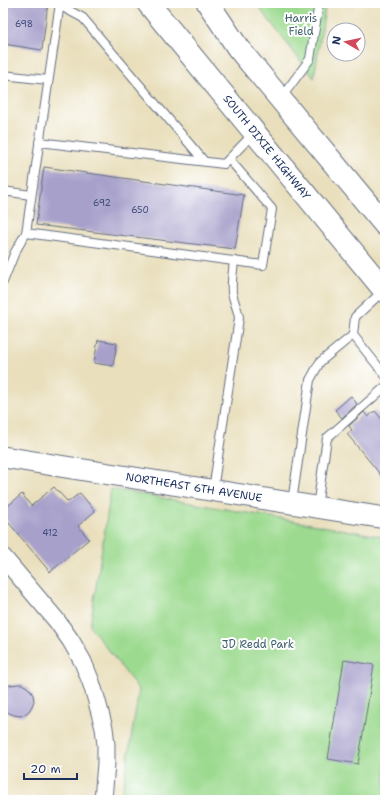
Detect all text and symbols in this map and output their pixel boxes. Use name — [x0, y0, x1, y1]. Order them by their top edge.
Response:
park label: Harris Field — [285, 11, 317, 39]
house number: 698 — [15, 18, 33, 30]
north arrow — [326, 22, 366, 62]
text: N — [329, 35, 345, 46]
street label: SOUTH DIXIE HIGHWAY — [220, 92, 314, 203]
house number: 692 — [93, 197, 111, 209]
house number: 650 — [131, 204, 149, 216]
street label: NORTHEAST 6TH AVENUE — [125, 469, 263, 506]
house number: 412 — [42, 527, 58, 539]
park label: JD Redd Park — [222, 637, 294, 652]
scale bar — [24, 755, 77, 781]
text: 20 m — [30, 761, 61, 777]

